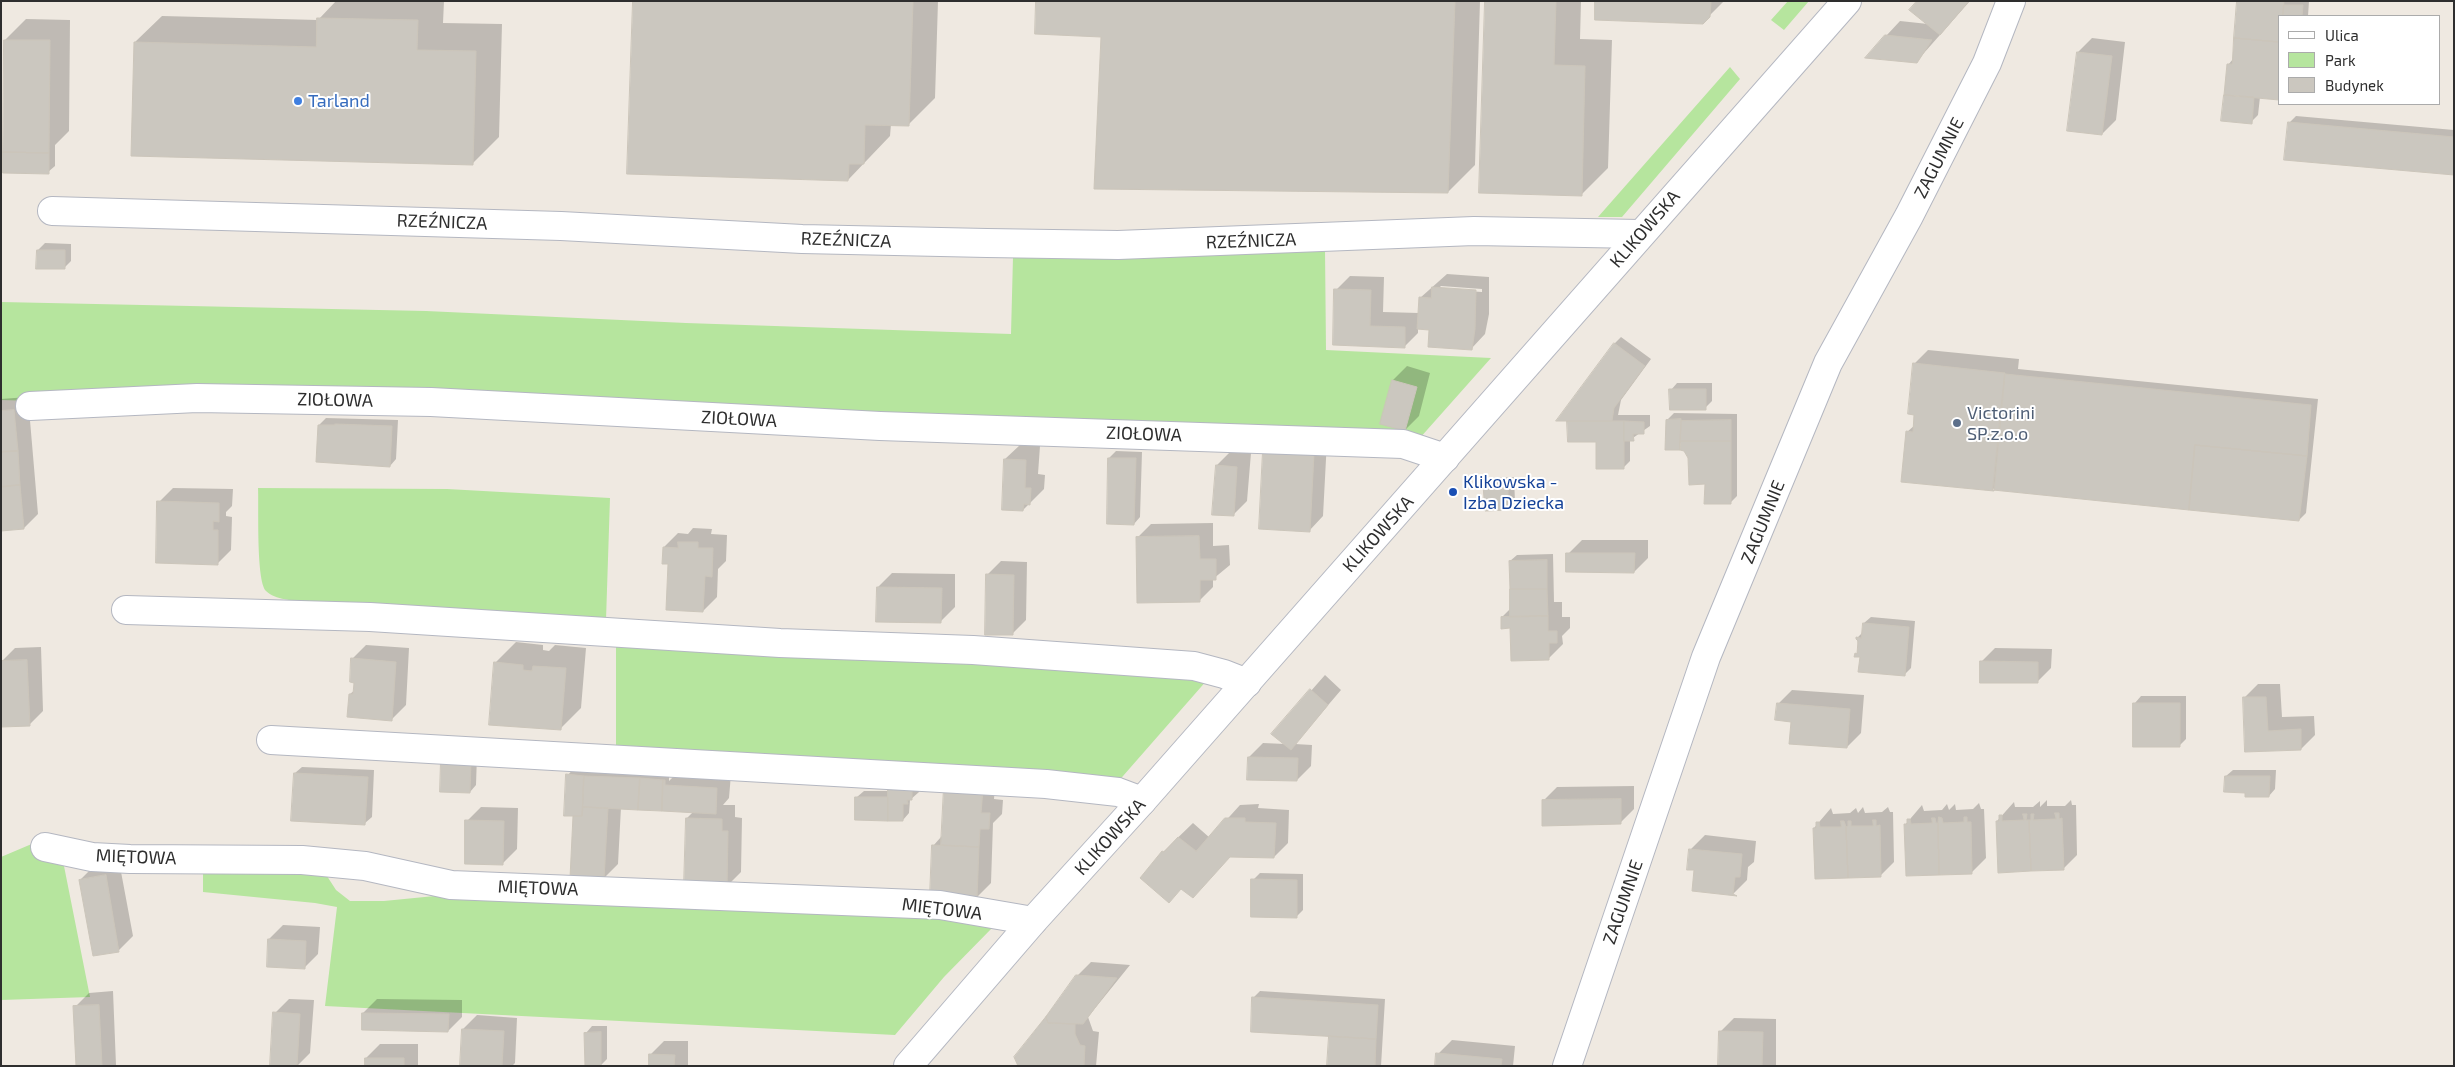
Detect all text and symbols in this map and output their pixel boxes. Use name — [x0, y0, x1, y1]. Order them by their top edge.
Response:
legend — [2278, 15, 2440, 105]
text: Ulica — [2325, 26, 2359, 44]
text: Park — [2325, 51, 2356, 69]
text: Budynek — [2325, 76, 2384, 94]
place label: Tarland — [308, 90, 370, 112]
marker: Tarland — [292, 95, 304, 107]
street label: ZAGUMNIE — [1909, 114, 1969, 202]
street label: KLIKOWSKA — [1605, 186, 1685, 272]
street label: RZEŹNICZA — [396, 210, 488, 234]
street label: RZEŹNICZA — [800, 228, 892, 252]
street label: RZEŹNICZA — [1205, 229, 1297, 253]
street label: ZIOŁOWA — [297, 389, 373, 411]
place label: Victorini SP.z.o.o — [1967, 402, 2035, 444]
street label: ZIOŁOWA — [701, 406, 777, 432]
marker: Victorini SP.z.o.o — [1951, 417, 1963, 429]
street label: ZIOŁOWA — [1106, 422, 1182, 446]
place label: Klikowska - Izba Dziecka — [1463, 471, 1564, 514]
street label: ZAGUMNIE — [1737, 477, 1789, 567]
marker: Klikowska - Izba Dziecka — [1447, 486, 1459, 498]
street label: KLIKOWSKA — [1338, 491, 1418, 577]
street label: KLIKOWSKA — [1070, 794, 1150, 880]
street label: MIĘTOWA — [95, 845, 177, 869]
street label: ZAGUMNIE — [1598, 857, 1648, 947]
street label: MIĘTOWA — [497, 876, 579, 900]
street label: MIĘTOWA — [901, 893, 983, 925]

